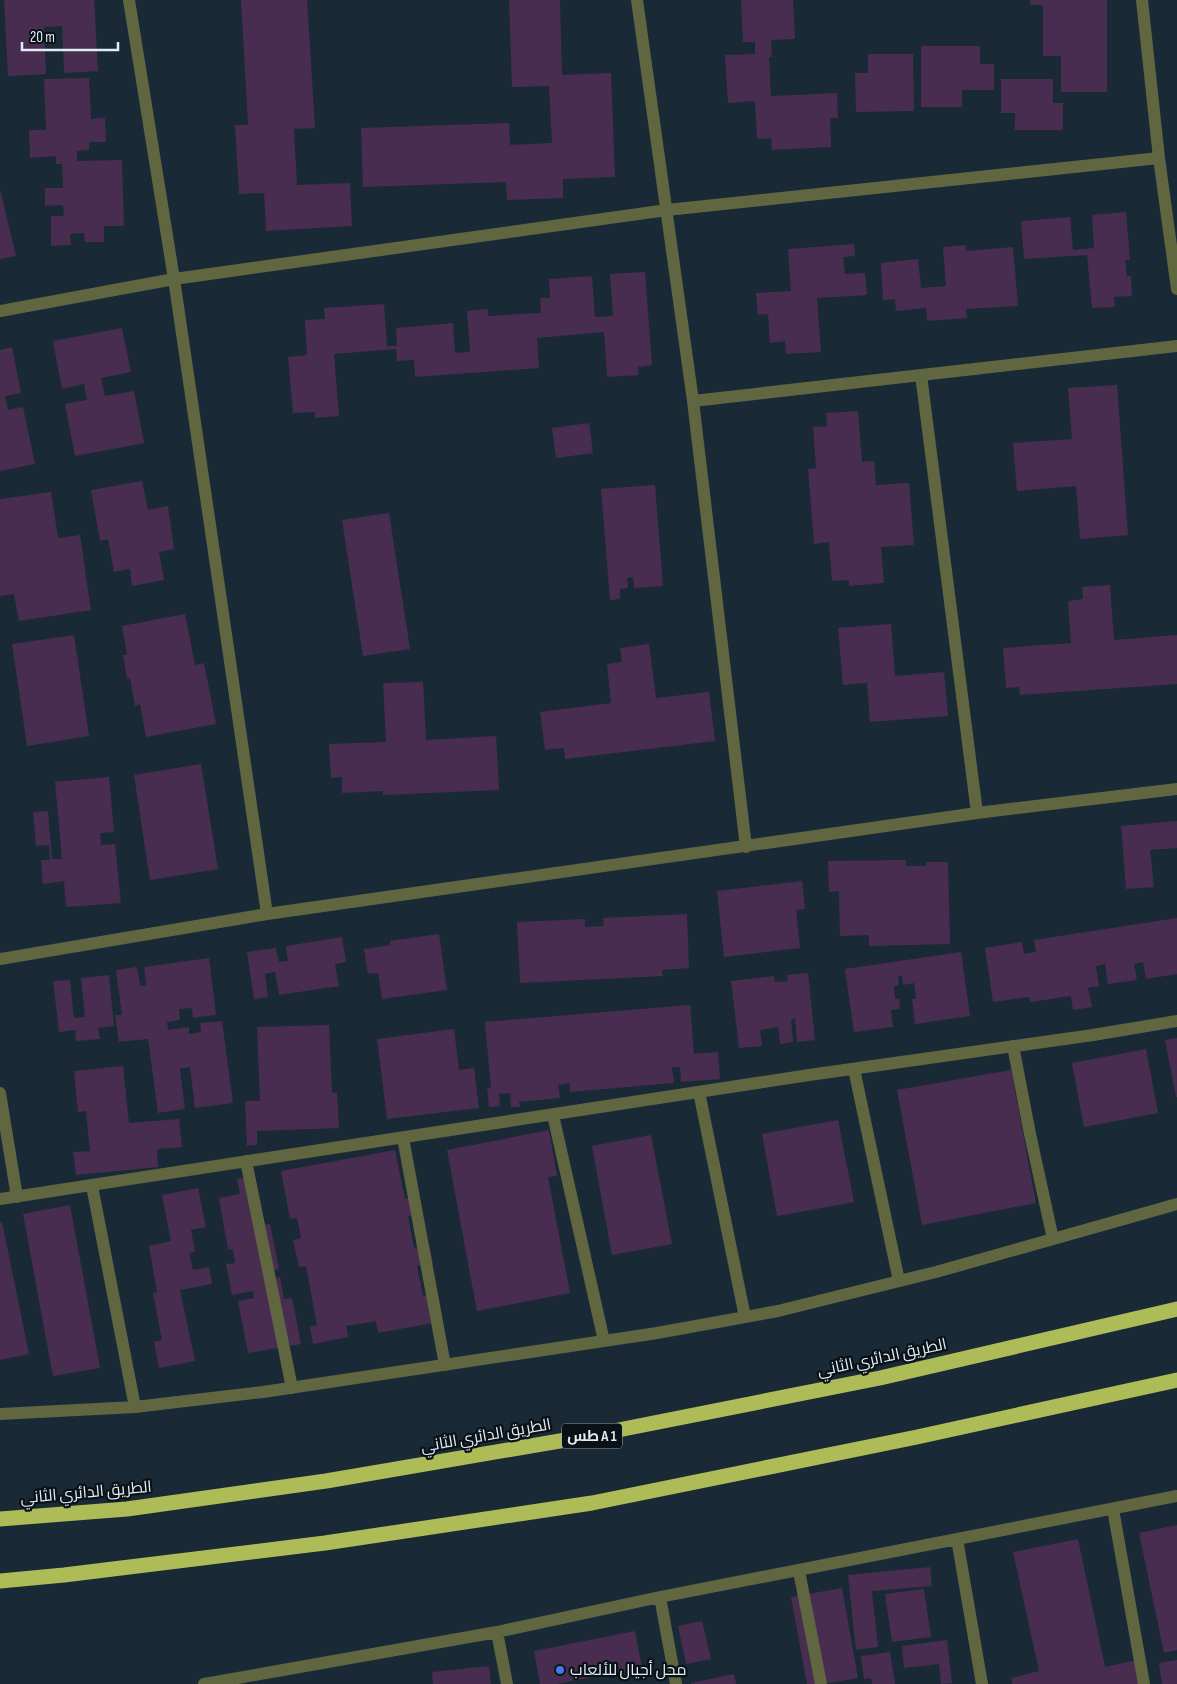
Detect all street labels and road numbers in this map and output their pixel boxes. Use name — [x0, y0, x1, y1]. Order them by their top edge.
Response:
street label: الطريق الدائري الثاني — [815, 1335, 949, 1384]
street label: الطريق الدائري الثاني — [419, 1415, 553, 1460]
road number: طس A 1 — [562, 1424, 622, 1448]
street label: الطريق الدائري الثاني — [19, 1478, 153, 1511]

